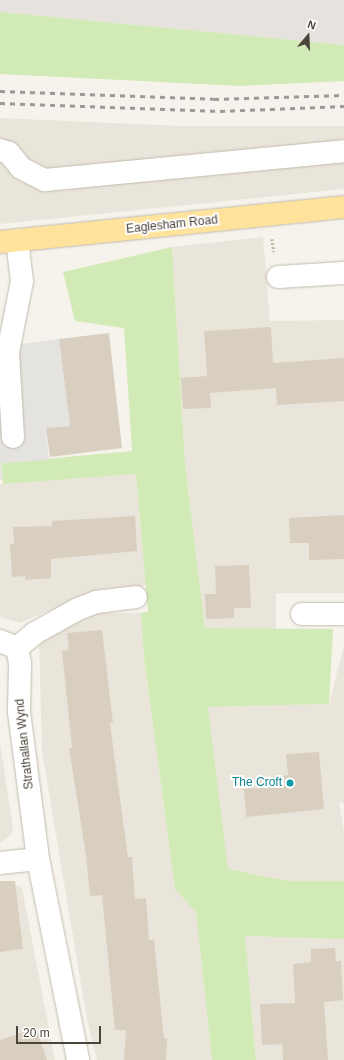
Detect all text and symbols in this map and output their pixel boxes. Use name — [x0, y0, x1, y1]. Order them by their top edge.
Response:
north arrow — [288, 16, 328, 56]
text: N — [306, 18, 318, 32]
street label: Eaglesham Road — [125, 213, 219, 237]
street label: Strathallan Wynd — [13, 698, 37, 790]
place label: The Croft — [232, 776, 282, 790]
marker: The Croft — [285, 778, 295, 788]
scale bar — [18, 1018, 103, 1044]
text: 20 m — [23, 1026, 50, 1040]

